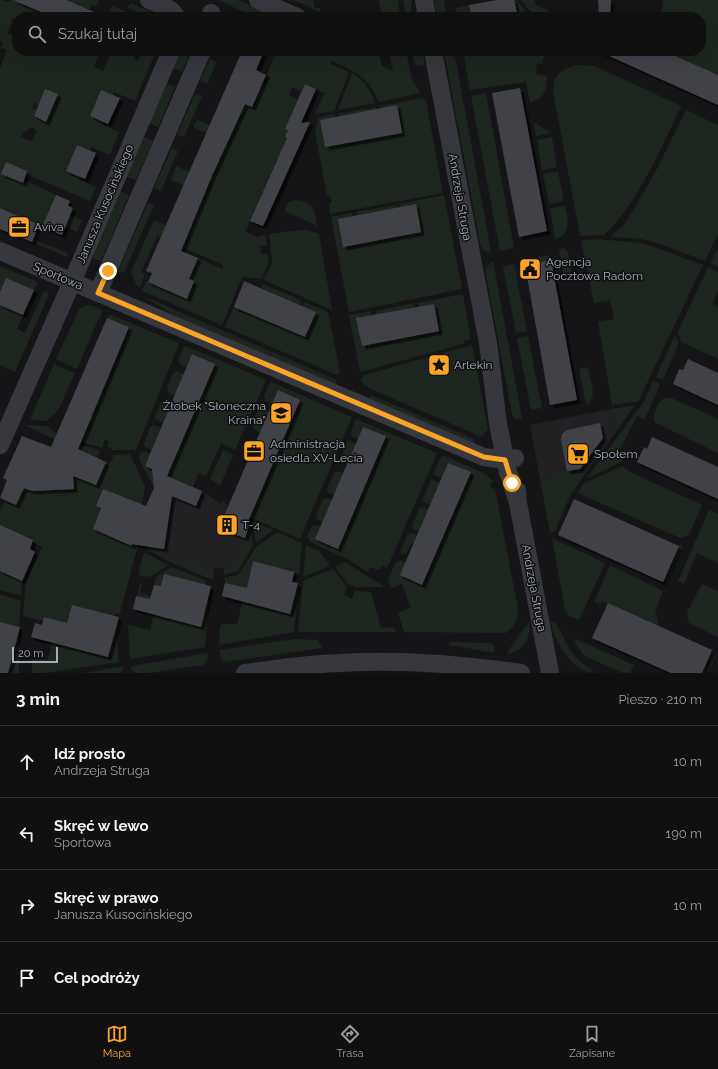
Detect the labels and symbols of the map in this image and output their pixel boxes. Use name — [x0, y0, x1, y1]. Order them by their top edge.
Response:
street label: Janusza Kusocińskiego — [74, 142, 136, 266]
street label: Andrzeja Struga — [445, 152, 475, 242]
office icon: Aviva — [6, 214, 32, 240]
place label: Aviva — [34, 220, 64, 234]
place label: Agencja Pocztowa Radom — [546, 255, 643, 283]
public building icon: Agencja Pocztowa Radom — [517, 256, 543, 282]
street label: Sportowa — [31, 259, 85, 293]
route end — [99, 262, 117, 280]
place icon: Arlekin — [426, 352, 452, 378]
place label: Arlekin — [454, 358, 493, 372]
place label: Żłobek "Słoneczna Kraina" — [163, 399, 266, 427]
school or university icon: Żłobek "Słoneczna Kraina" — [268, 400, 294, 426]
place label: Administracja osiedla XV-Lecia — [270, 437, 363, 465]
office icon: Administracja osiedla XV-Lecia — [241, 438, 267, 464]
supermarket icon: Społem — [565, 441, 591, 467]
place label: Społem — [594, 447, 637, 461]
route start — [503, 474, 521, 492]
building icon: T-4 — [214, 512, 240, 538]
place label: T-4 — [242, 518, 261, 532]
street label: Andrzeja Struga — [519, 543, 549, 633]
scale bar — [12, 645, 58, 664]

